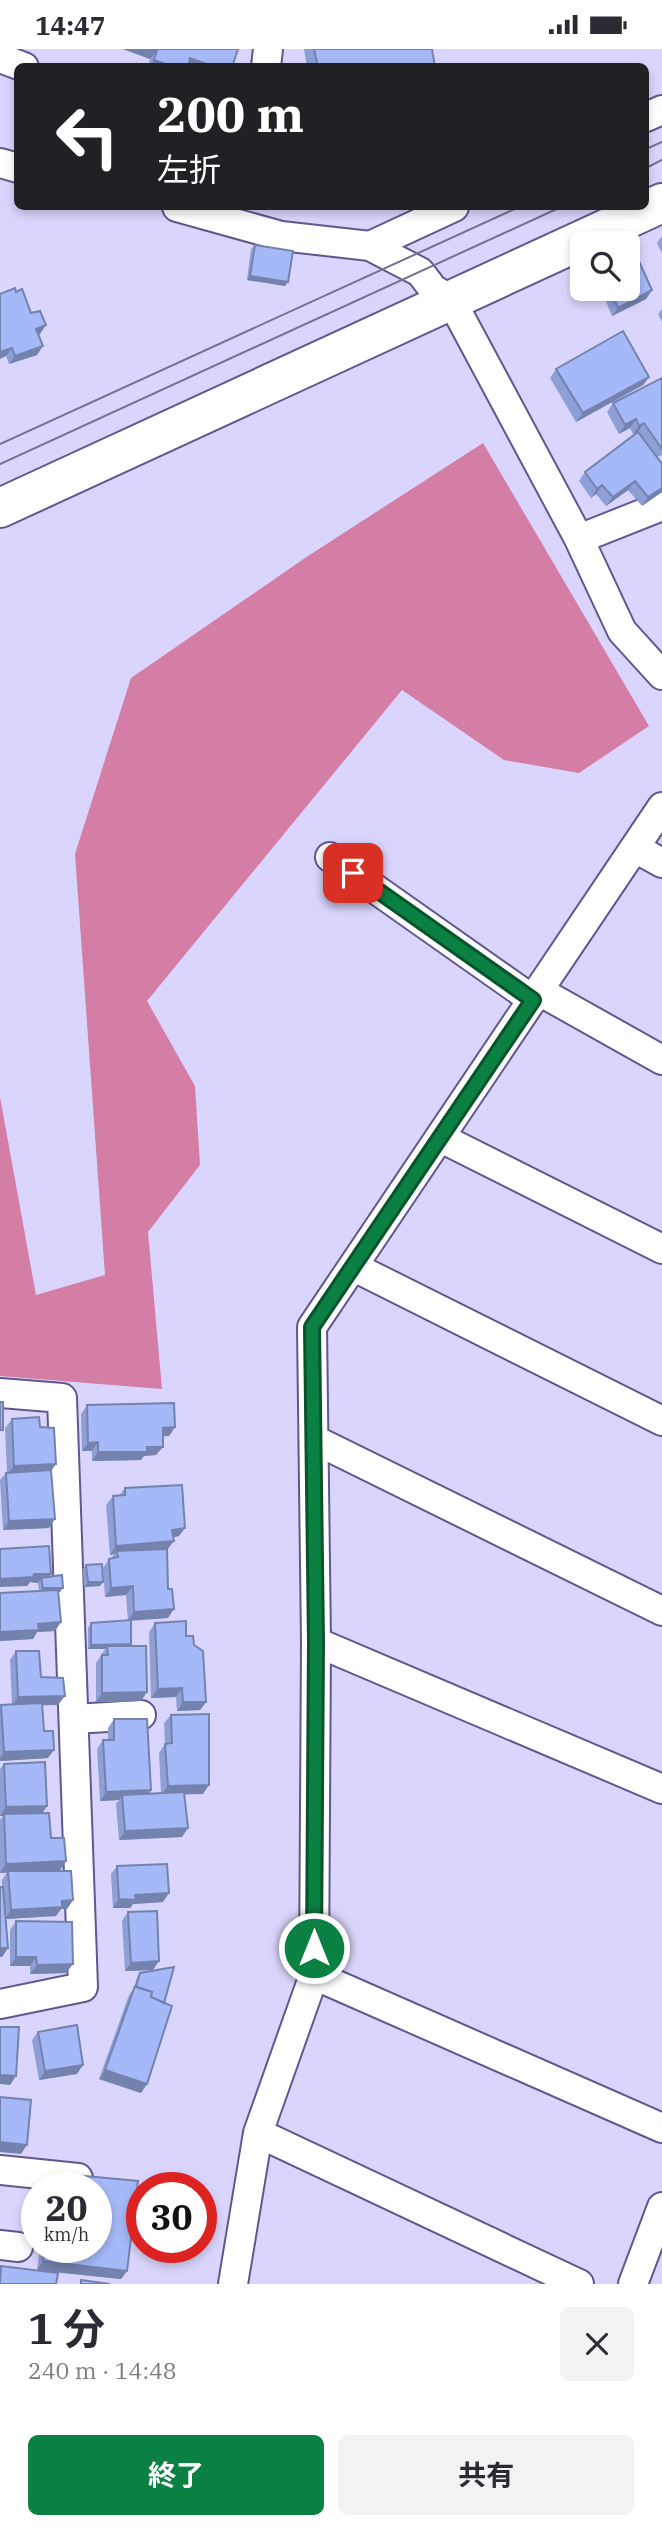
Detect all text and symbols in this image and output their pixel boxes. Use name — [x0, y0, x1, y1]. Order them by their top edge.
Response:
text: 14:47 — [35, 8, 105, 42]
text: 200 m — [157, 82, 304, 145]
icon: left — [42, 91, 133, 182]
text: 左折 — [157, 148, 221, 190]
map controls — [570, 231, 640, 301]
button: search — [570, 231, 640, 301]
pin — [323, 843, 383, 903]
icon: arrive — [334, 854, 372, 892]
position arrow — [277, 1911, 351, 1985]
speed limit sign: 30 — [126, 2172, 217, 2263]
text: 20 — [45, 2185, 88, 2231]
text: km/h — [44, 2223, 89, 2246]
text: 1 分 — [28, 2301, 105, 2356]
button: close — [560, 2307, 634, 2381]
text: 240 m · 14:48 — [28, 2355, 177, 2385]
button: 終了 — [28, 2435, 324, 2515]
button: 共有 — [338, 2435, 634, 2515]

